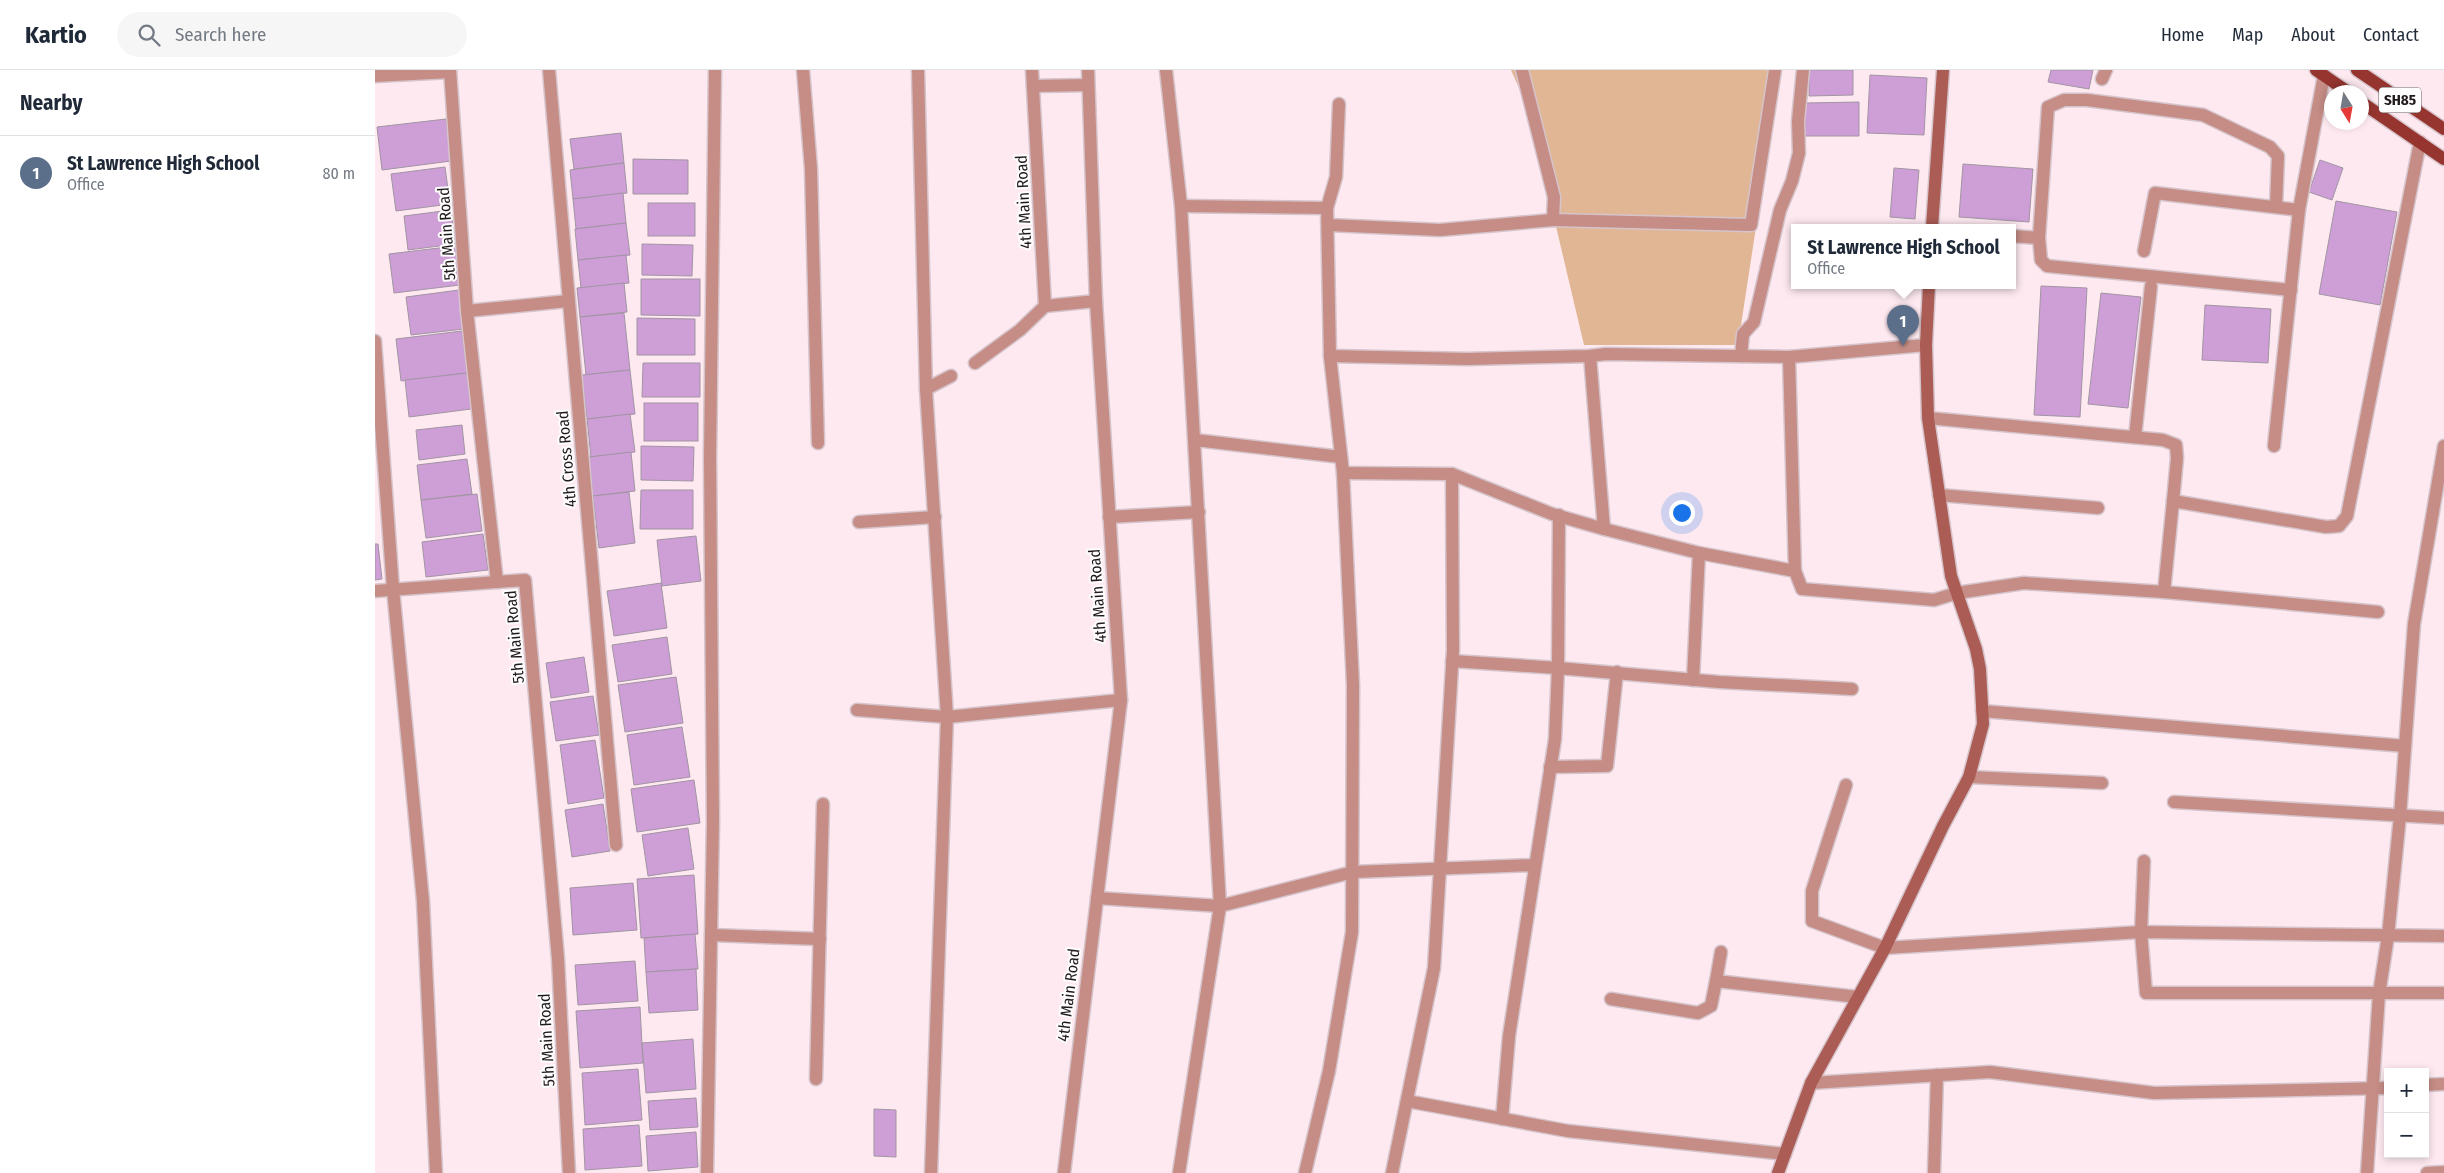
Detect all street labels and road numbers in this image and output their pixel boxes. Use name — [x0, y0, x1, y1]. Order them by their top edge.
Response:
road number: SH85 — [2379, 88, 2421, 112]
street label: 4th Main Road — [1012, 155, 1035, 249]
street label: 5th Main Road — [434, 187, 459, 281]
street label: 4th Cross Road — [553, 410, 580, 508]
street label: 4th Main Road — [1085, 549, 1110, 643]
street label: 5th Main Road — [501, 590, 528, 684]
street label: 4th Main Road — [1053, 947, 1084, 1043]
street label: 5th Main Road — [535, 993, 558, 1087]

